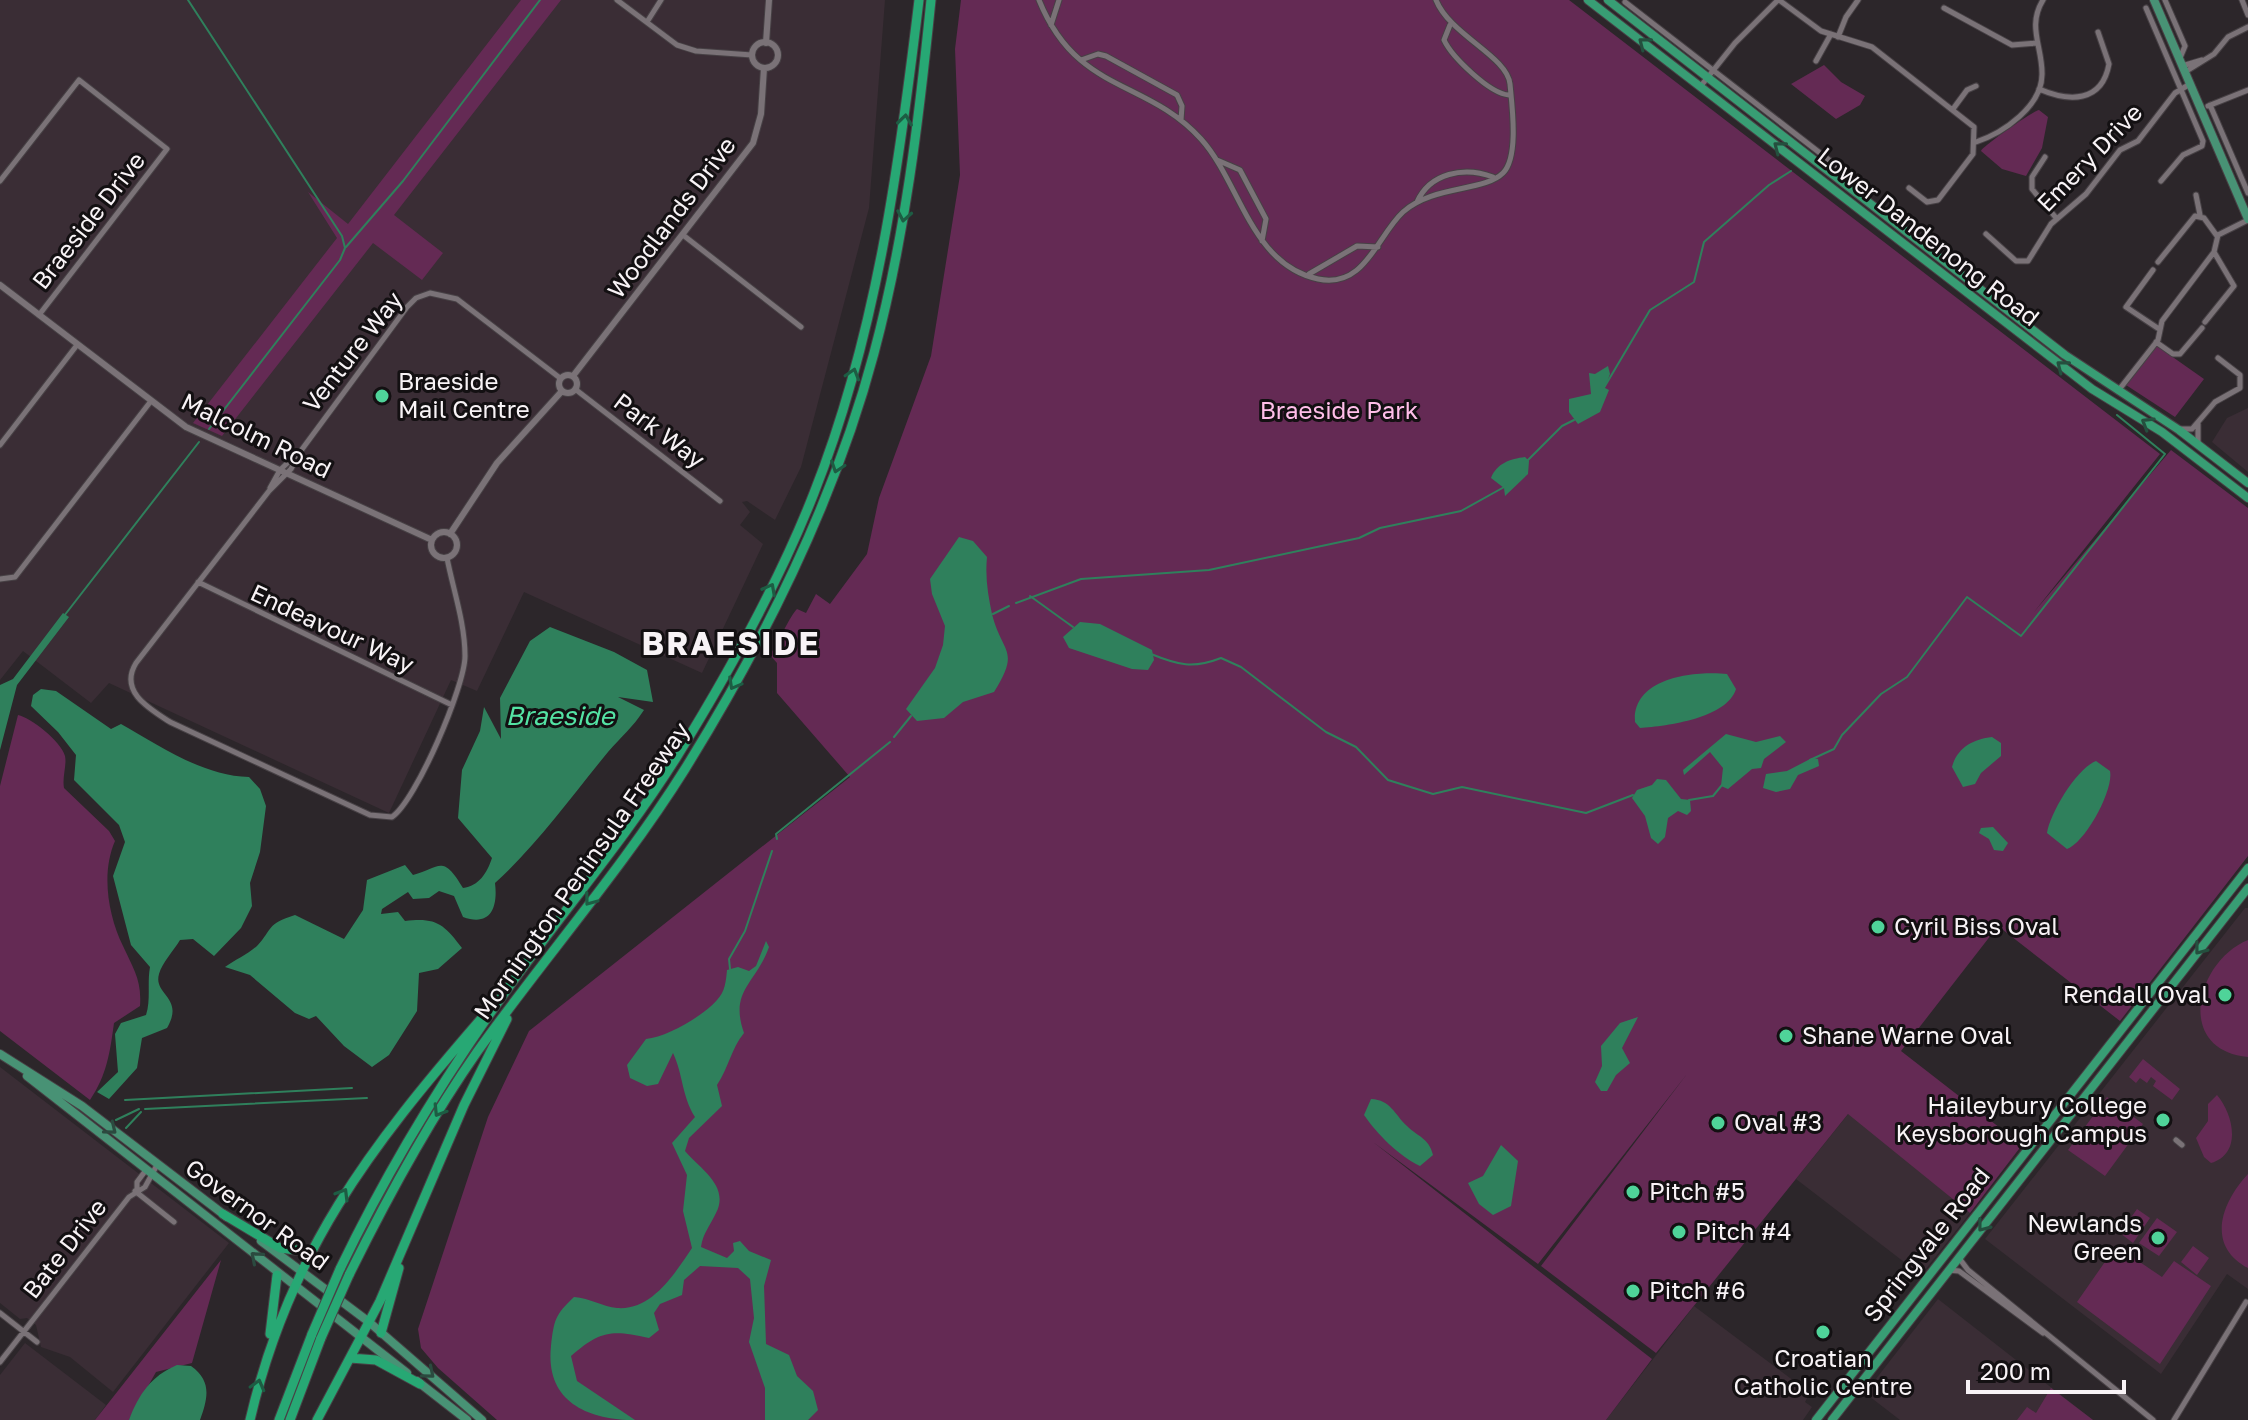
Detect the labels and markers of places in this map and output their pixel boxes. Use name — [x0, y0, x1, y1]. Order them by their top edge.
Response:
place label: Braeside Mail Centre — [398, 366, 530, 423]
marker: Braeside Mail Centre — [373, 387, 391, 405]
place label: Cyril Biss Oval — [1894, 911, 2059, 940]
marker: Cyril Biss Oval — [1869, 918, 1887, 936]
place label: Rendall Oval — [2063, 979, 2209, 1008]
marker: Rendall Oval — [2216, 986, 2234, 1004]
place label: Shane Warne Oval — [1802, 1020, 2012, 1049]
marker: Shane Warne Oval — [1777, 1027, 1795, 1045]
place label: Haileybury College Keysborough Campus — [1895, 1090, 2147, 1147]
place label: Oval #3 — [1734, 1107, 1822, 1136]
marker: Haileybury College Keysborough Campus — [2154, 1111, 2172, 1129]
marker: Oval #3 — [1709, 1114, 1727, 1132]
place label: Pitch #5 — [1649, 1176, 1745, 1205]
marker: Pitch #5 — [1624, 1183, 1642, 1201]
place label: Newlands Green — [2027, 1208, 2142, 1265]
place label: Pitch #4 — [1695, 1216, 1792, 1245]
marker: Pitch #4 — [1670, 1223, 1688, 1241]
marker: Newlands Green — [2149, 1229, 2167, 1247]
place label: Pitch #6 — [1649, 1275, 1745, 1304]
marker: Pitch #6 — [1624, 1282, 1642, 1300]
marker: Croatian Catholic Centre — [1814, 1323, 1832, 1341]
place label: Croatian Catholic Centre — [1734, 1343, 1913, 1400]

